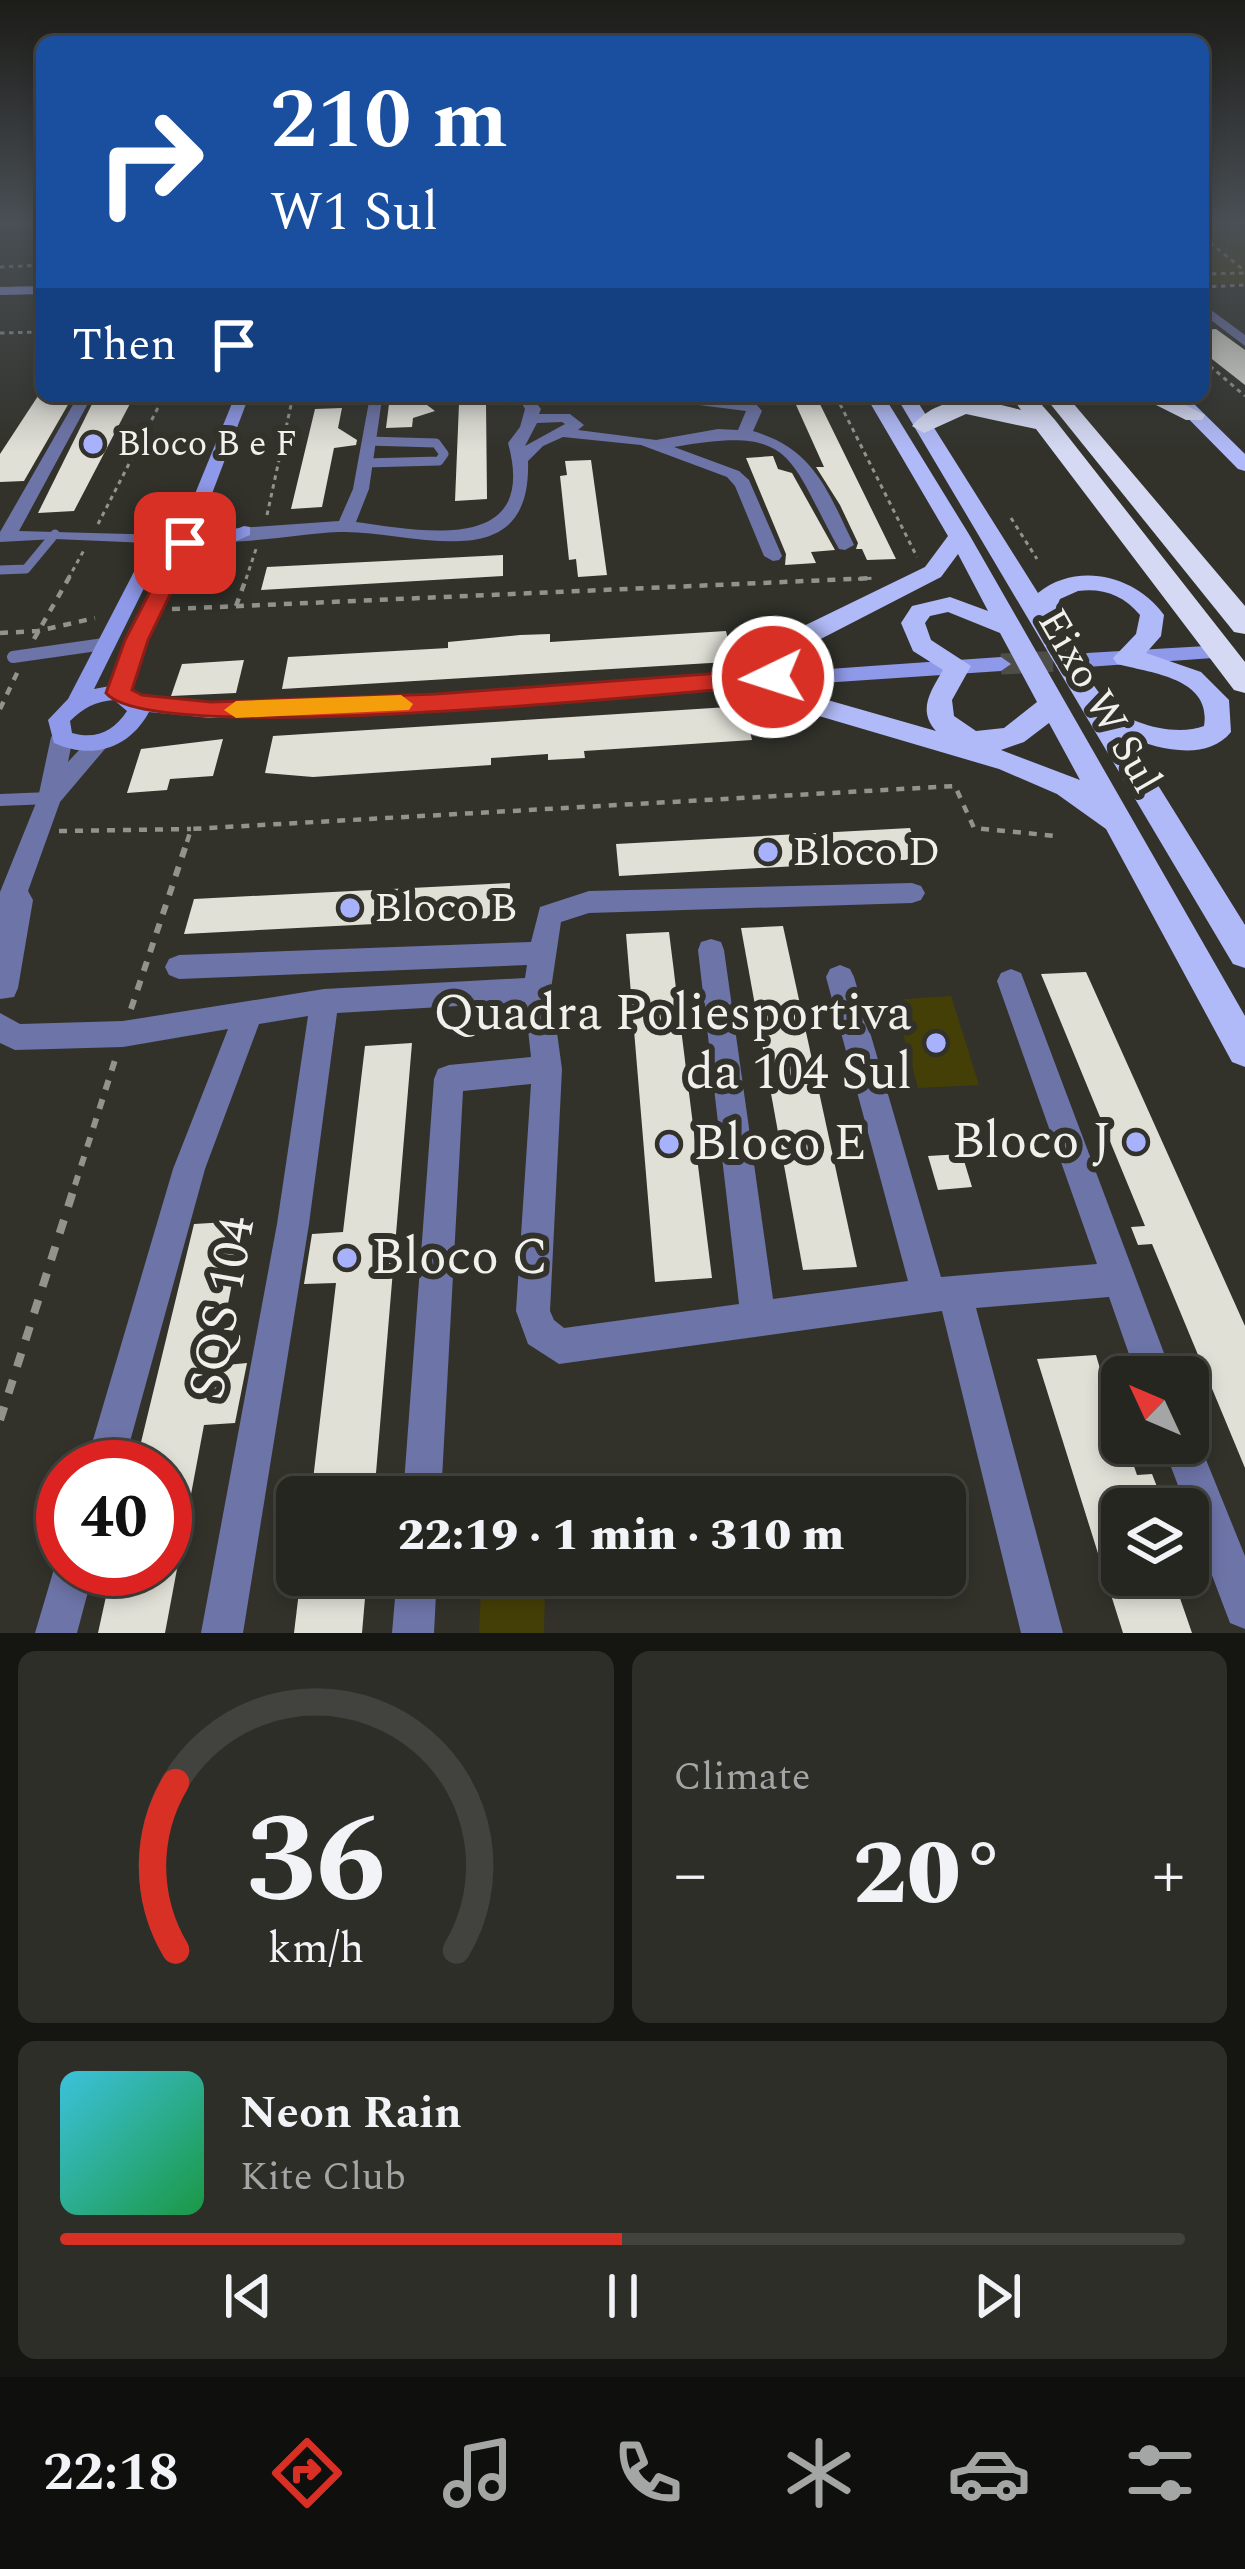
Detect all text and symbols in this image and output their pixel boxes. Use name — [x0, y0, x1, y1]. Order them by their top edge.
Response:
text: 210 m — [270, 57, 508, 185]
icon: right — [72, 84, 228, 240]
text: W1 Sul — [270, 172, 438, 254]
text: Then — [72, 311, 177, 380]
icon: arrive — [201, 312, 267, 378]
place label: Bloco B e F — [117, 417, 297, 472]
marker: Bloco B e F — [80, 431, 106, 457]
pin — [134, 492, 236, 594]
icon: arrive — [152, 510, 218, 576]
street label: Eixo W Sul — [1021, 597, 1177, 805]
position arrow — [710, 614, 836, 740]
place label: Bloco D — [792, 821, 940, 884]
marker: Bloco D — [755, 839, 781, 865]
place label: Bloco B — [374, 877, 517, 940]
marker: Bloco B — [337, 895, 363, 921]
place label: Quadra Poliesportiva da 104 Sul — [433, 975, 912, 1112]
marker: Quadra Poliesportiva da 104 Sul — [923, 1030, 949, 1056]
place label: Bloco J — [952, 1103, 1112, 1181]
place label: Bloco E — [693, 1105, 867, 1183]
marker: Bloco J — [1123, 1129, 1149, 1155]
marker: Bloco E — [656, 1131, 682, 1157]
street label: SQS 104 — [169, 1210, 277, 1406]
place label: Bloco C — [371, 1219, 549, 1297]
marker: Bloco C — [334, 1245, 360, 1271]
north arrow — [1101, 1356, 1209, 1464]
map controls — [1101, 1356, 1209, 1596]
speed limit sign: 40 — [36, 1440, 192, 1596]
button: layers — [1101, 1488, 1209, 1596]
text: 22:19 · 1 min · 310 m — [398, 1501, 844, 1570]
text: Climate — [674, 1748, 811, 1807]
text: 36 — [246, 1767, 386, 1957]
text: 20° — [853, 1807, 1006, 1944]
text: − — [674, 1825, 707, 1926]
text: + — [1152, 1825, 1185, 1926]
text: km/h — [267, 1917, 364, 1982]
text: Neon Rain — [240, 2079, 462, 2148]
text: Kite Club — [240, 2148, 406, 2207]
icon: previous — [215, 2263, 281, 2329]
icon: pause — [590, 2263, 656, 2329]
icon: next — [965, 2263, 1031, 2329]
icon: directions — [265, 2431, 349, 2515]
icon: music — [436, 2431, 520, 2515]
icon: phone — [606, 2431, 690, 2515]
icon: climate — [777, 2431, 861, 2515]
icon: car — [947, 2431, 1031, 2515]
icon: filters — [1118, 2431, 1202, 2515]
text: 22:18 — [43, 2432, 179, 2514]

